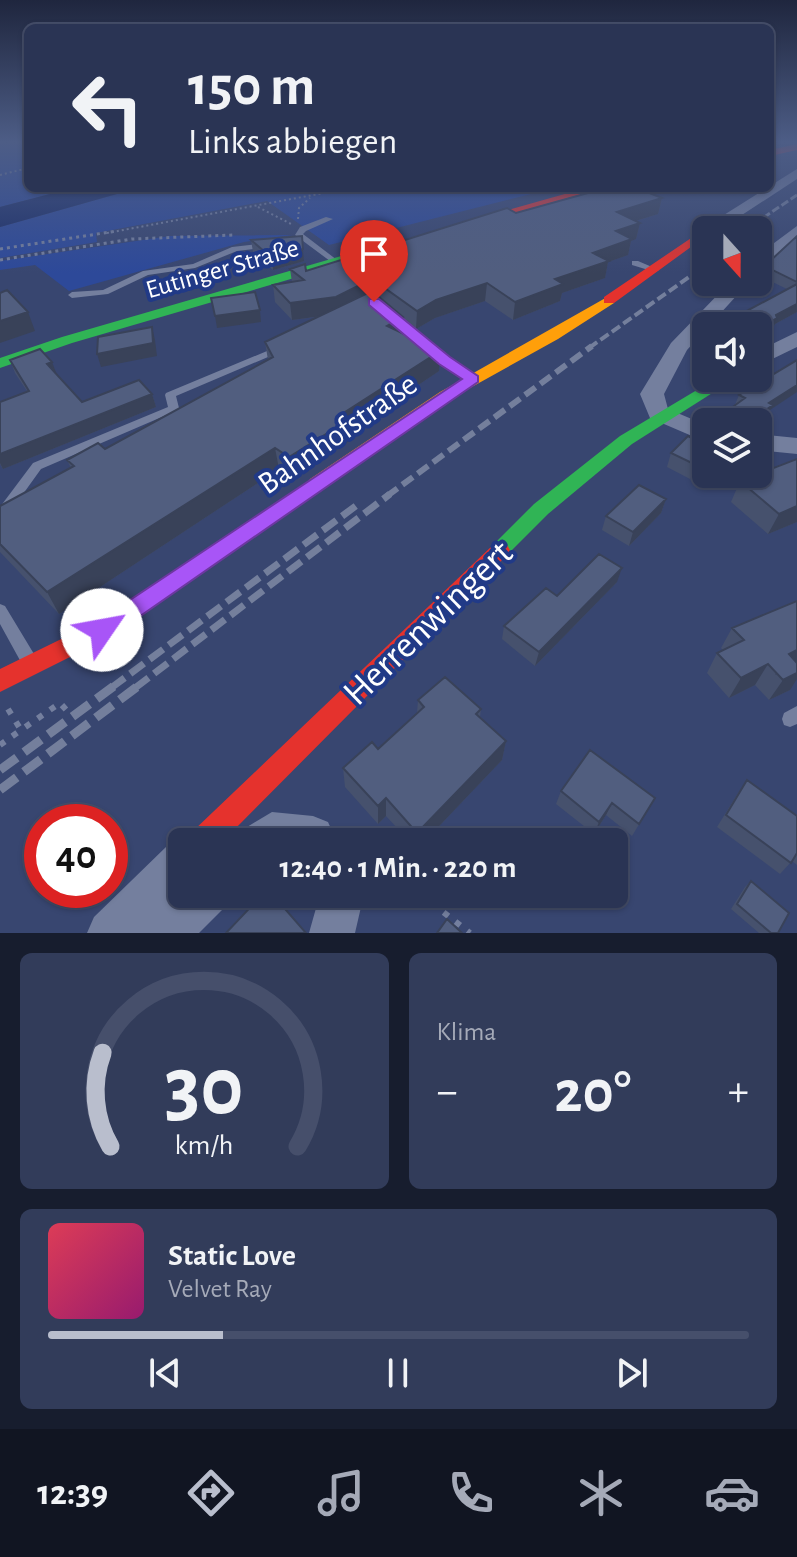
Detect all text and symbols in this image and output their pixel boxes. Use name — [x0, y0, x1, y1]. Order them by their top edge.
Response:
icon: left — [56, 56, 160, 160]
text: 150 m — [188, 59, 315, 115]
text: Links abbiegen — [188, 124, 397, 160]
north arrow — [692, 216, 772, 296]
map controls — [692, 216, 772, 488]
pin — [340, 220, 408, 302]
icon: arrive — [352, 232, 396, 276]
street label: Eutinger Straße — [143, 235, 302, 303]
button: sound — [692, 312, 772, 392]
street label: Bahnhofstraße — [252, 368, 423, 500]
button: layers — [692, 408, 772, 488]
street label: Herrenwingert — [337, 534, 520, 713]
position arrow — [60, 588, 144, 672]
speed limit sign: 40 — [24, 804, 128, 908]
text: 12:40 · 1 Min. · 220 m — [280, 853, 516, 883]
text: Klima — [437, 1019, 496, 1045]
text: 30 — [165, 1046, 244, 1130]
text: 20° — [554, 1063, 631, 1123]
text: − — [437, 1070, 458, 1114]
text: + — [728, 1070, 749, 1114]
text: km/h — [175, 1131, 234, 1160]
text: Static Love — [168, 1241, 296, 1271]
text: Velvet Ray — [168, 1276, 272, 1302]
icon: previous — [143, 1351, 187, 1395]
icon: pause — [376, 1351, 420, 1395]
icon: next — [610, 1351, 654, 1395]
icon: directions — [183, 1465, 239, 1521]
icon: music — [313, 1465, 369, 1521]
icon: phone — [443, 1465, 499, 1521]
icon: climate — [573, 1465, 629, 1521]
icon: car — [704, 1465, 760, 1521]
text: 12:39 — [37, 1475, 108, 1511]

